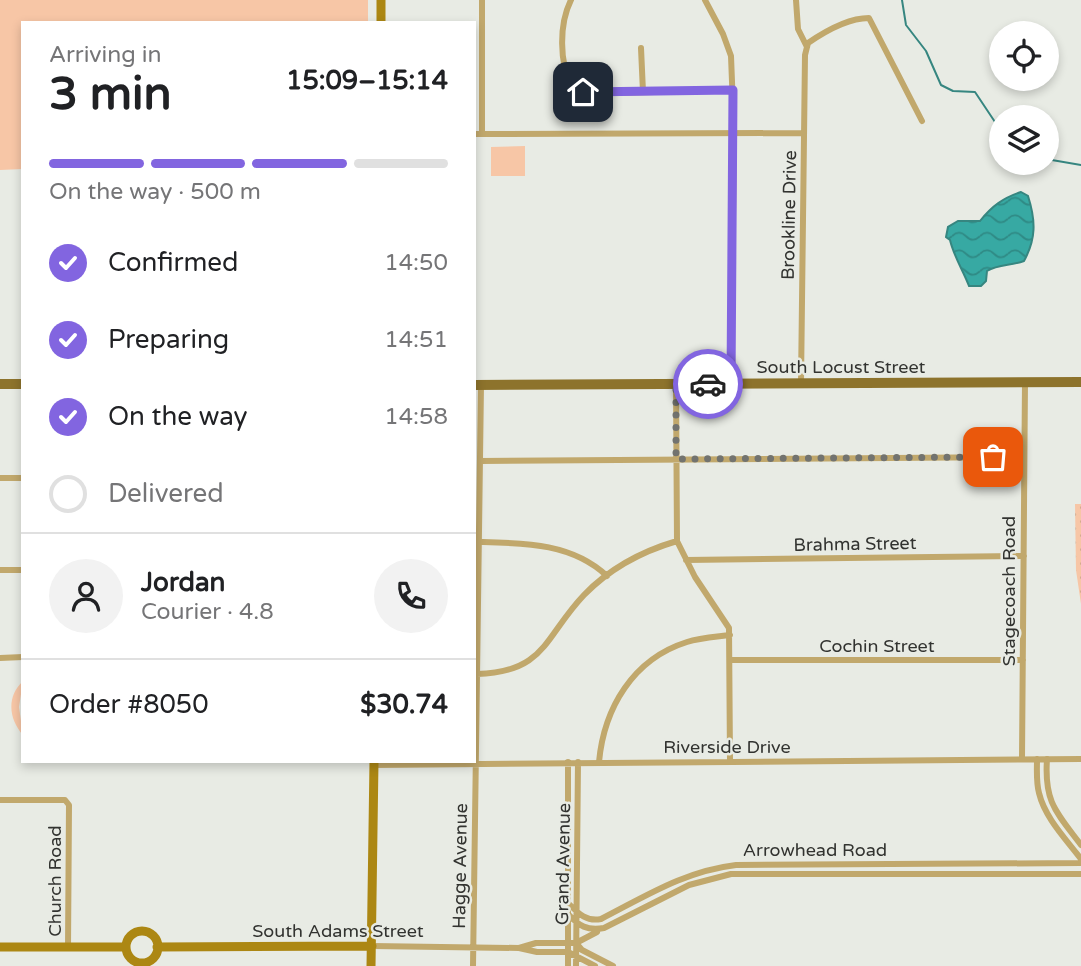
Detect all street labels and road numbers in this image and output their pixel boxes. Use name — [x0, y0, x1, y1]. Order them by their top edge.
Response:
street label: Brookline Drive — [777, 150, 801, 280]
street label: South Locust Street — [757, 356, 926, 378]
street label: Stagecoach Road — [998, 516, 1020, 666]
street label: Brahma Street — [793, 532, 917, 556]
street label: Cochin Street — [819, 635, 935, 657]
street label: Riverside Drive — [663, 736, 791, 758]
street label: Hagge Avenue — [448, 803, 472, 929]
street label: Grand Avenue — [551, 803, 575, 925]
street label: Church Road — [44, 825, 66, 937]
street label: Arrowhead Road — [743, 839, 887, 861]
street label: South Adams Street — [252, 920, 424, 942]

